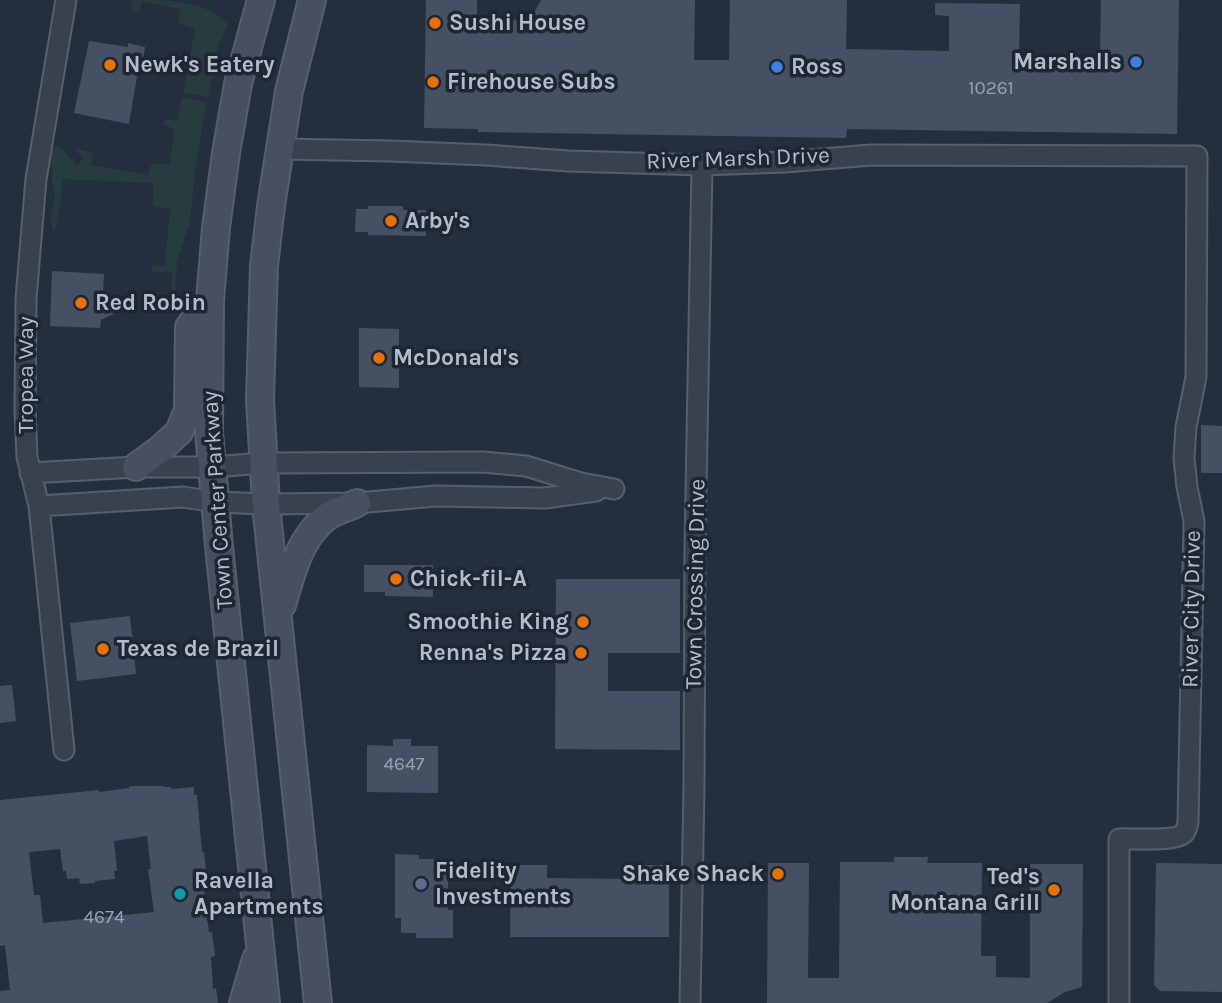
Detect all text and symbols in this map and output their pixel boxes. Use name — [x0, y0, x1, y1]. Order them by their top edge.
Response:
place label: Sushi House — [449, 9, 586, 37]
marker: Sushi House — [427, 15, 443, 31]
place label: Marshalls — [1013, 48, 1122, 76]
place label: Newk's Eatery — [124, 51, 275, 79]
place label: Ross — [791, 53, 843, 81]
marker: Marshalls — [1128, 54, 1144, 70]
marker: Newk's Eatery — [102, 57, 118, 73]
marker: Ross — [769, 59, 785, 75]
place label: Firehouse Subs — [447, 68, 616, 96]
marker: Firehouse Subs — [425, 74, 441, 90]
house number: 10261 — [968, 78, 1014, 100]
street label: River Marsh Drive — [646, 142, 830, 176]
place label: Arby's — [405, 207, 470, 235]
marker: Arby's — [383, 213, 399, 229]
place label: Red Robin — [95, 289, 206, 317]
marker: Red Robin — [73, 295, 89, 311]
street label: Tropea Way — [12, 316, 40, 434]
place label: McDonald's — [393, 344, 519, 372]
marker: McDonald's — [371, 350, 387, 366]
street label: Town Center Parkway — [197, 390, 239, 610]
street label: Town Crossing Drive — [680, 479, 712, 689]
street label: River City Drive — [1177, 530, 1207, 688]
place label: Chick-fil-A — [410, 565, 527, 593]
marker: Chick-fil-A — [388, 571, 404, 587]
place label: Smoothie King — [407, 608, 569, 636]
marker: Smoothie King — [575, 614, 591, 630]
place label: Texas de Brazil — [117, 635, 279, 663]
place label: Renna's Pizza — [419, 639, 567, 667]
marker: Texas de Brazil — [95, 641, 111, 657]
marker: Renna's Pizza — [573, 645, 589, 661]
house number: 4647 — [383, 754, 425, 776]
place label: Fidelity Investments — [435, 857, 571, 911]
place label: Shake Shack — [622, 860, 764, 888]
place label: Ted's Montana Grill — [890, 863, 1040, 917]
marker: Shake Shack — [770, 866, 786, 882]
place label: Ravella Apartments — [194, 867, 324, 921]
marker: Fidelity Investments — [413, 876, 429, 892]
marker: Ted's Montana Grill — [1046, 882, 1062, 898]
marker: Ravella Apartments — [172, 886, 188, 902]
house number: 4674 — [83, 907, 125, 929]

